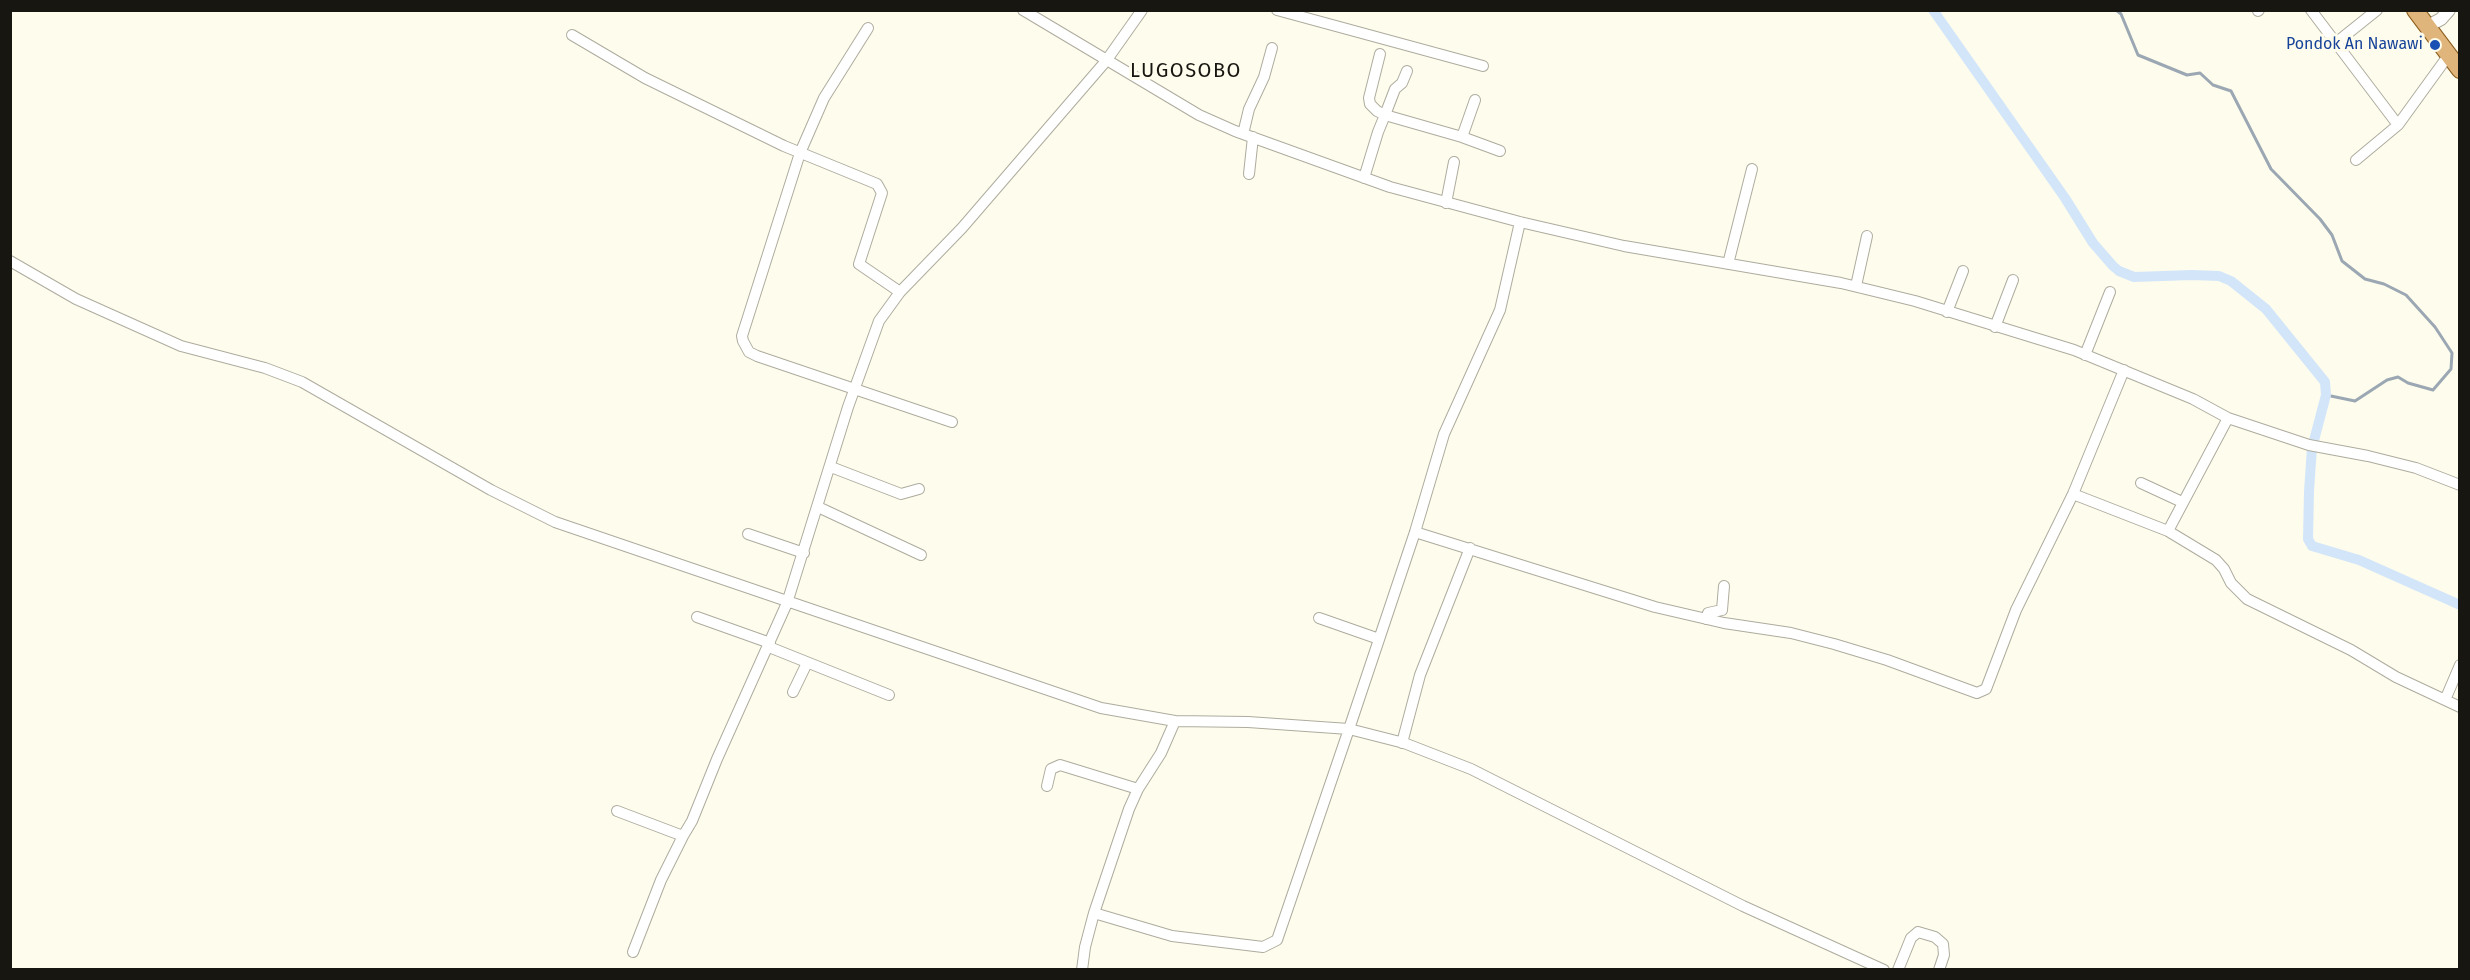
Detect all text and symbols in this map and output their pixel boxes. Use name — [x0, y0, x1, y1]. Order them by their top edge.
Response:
place label: Pondok An Nawawi — [2286, 35, 2423, 55]
marker: Pondok An Nawawi — [2428, 38, 2442, 52]
district label: LUGOSOBO — [1130, 59, 1242, 83]

